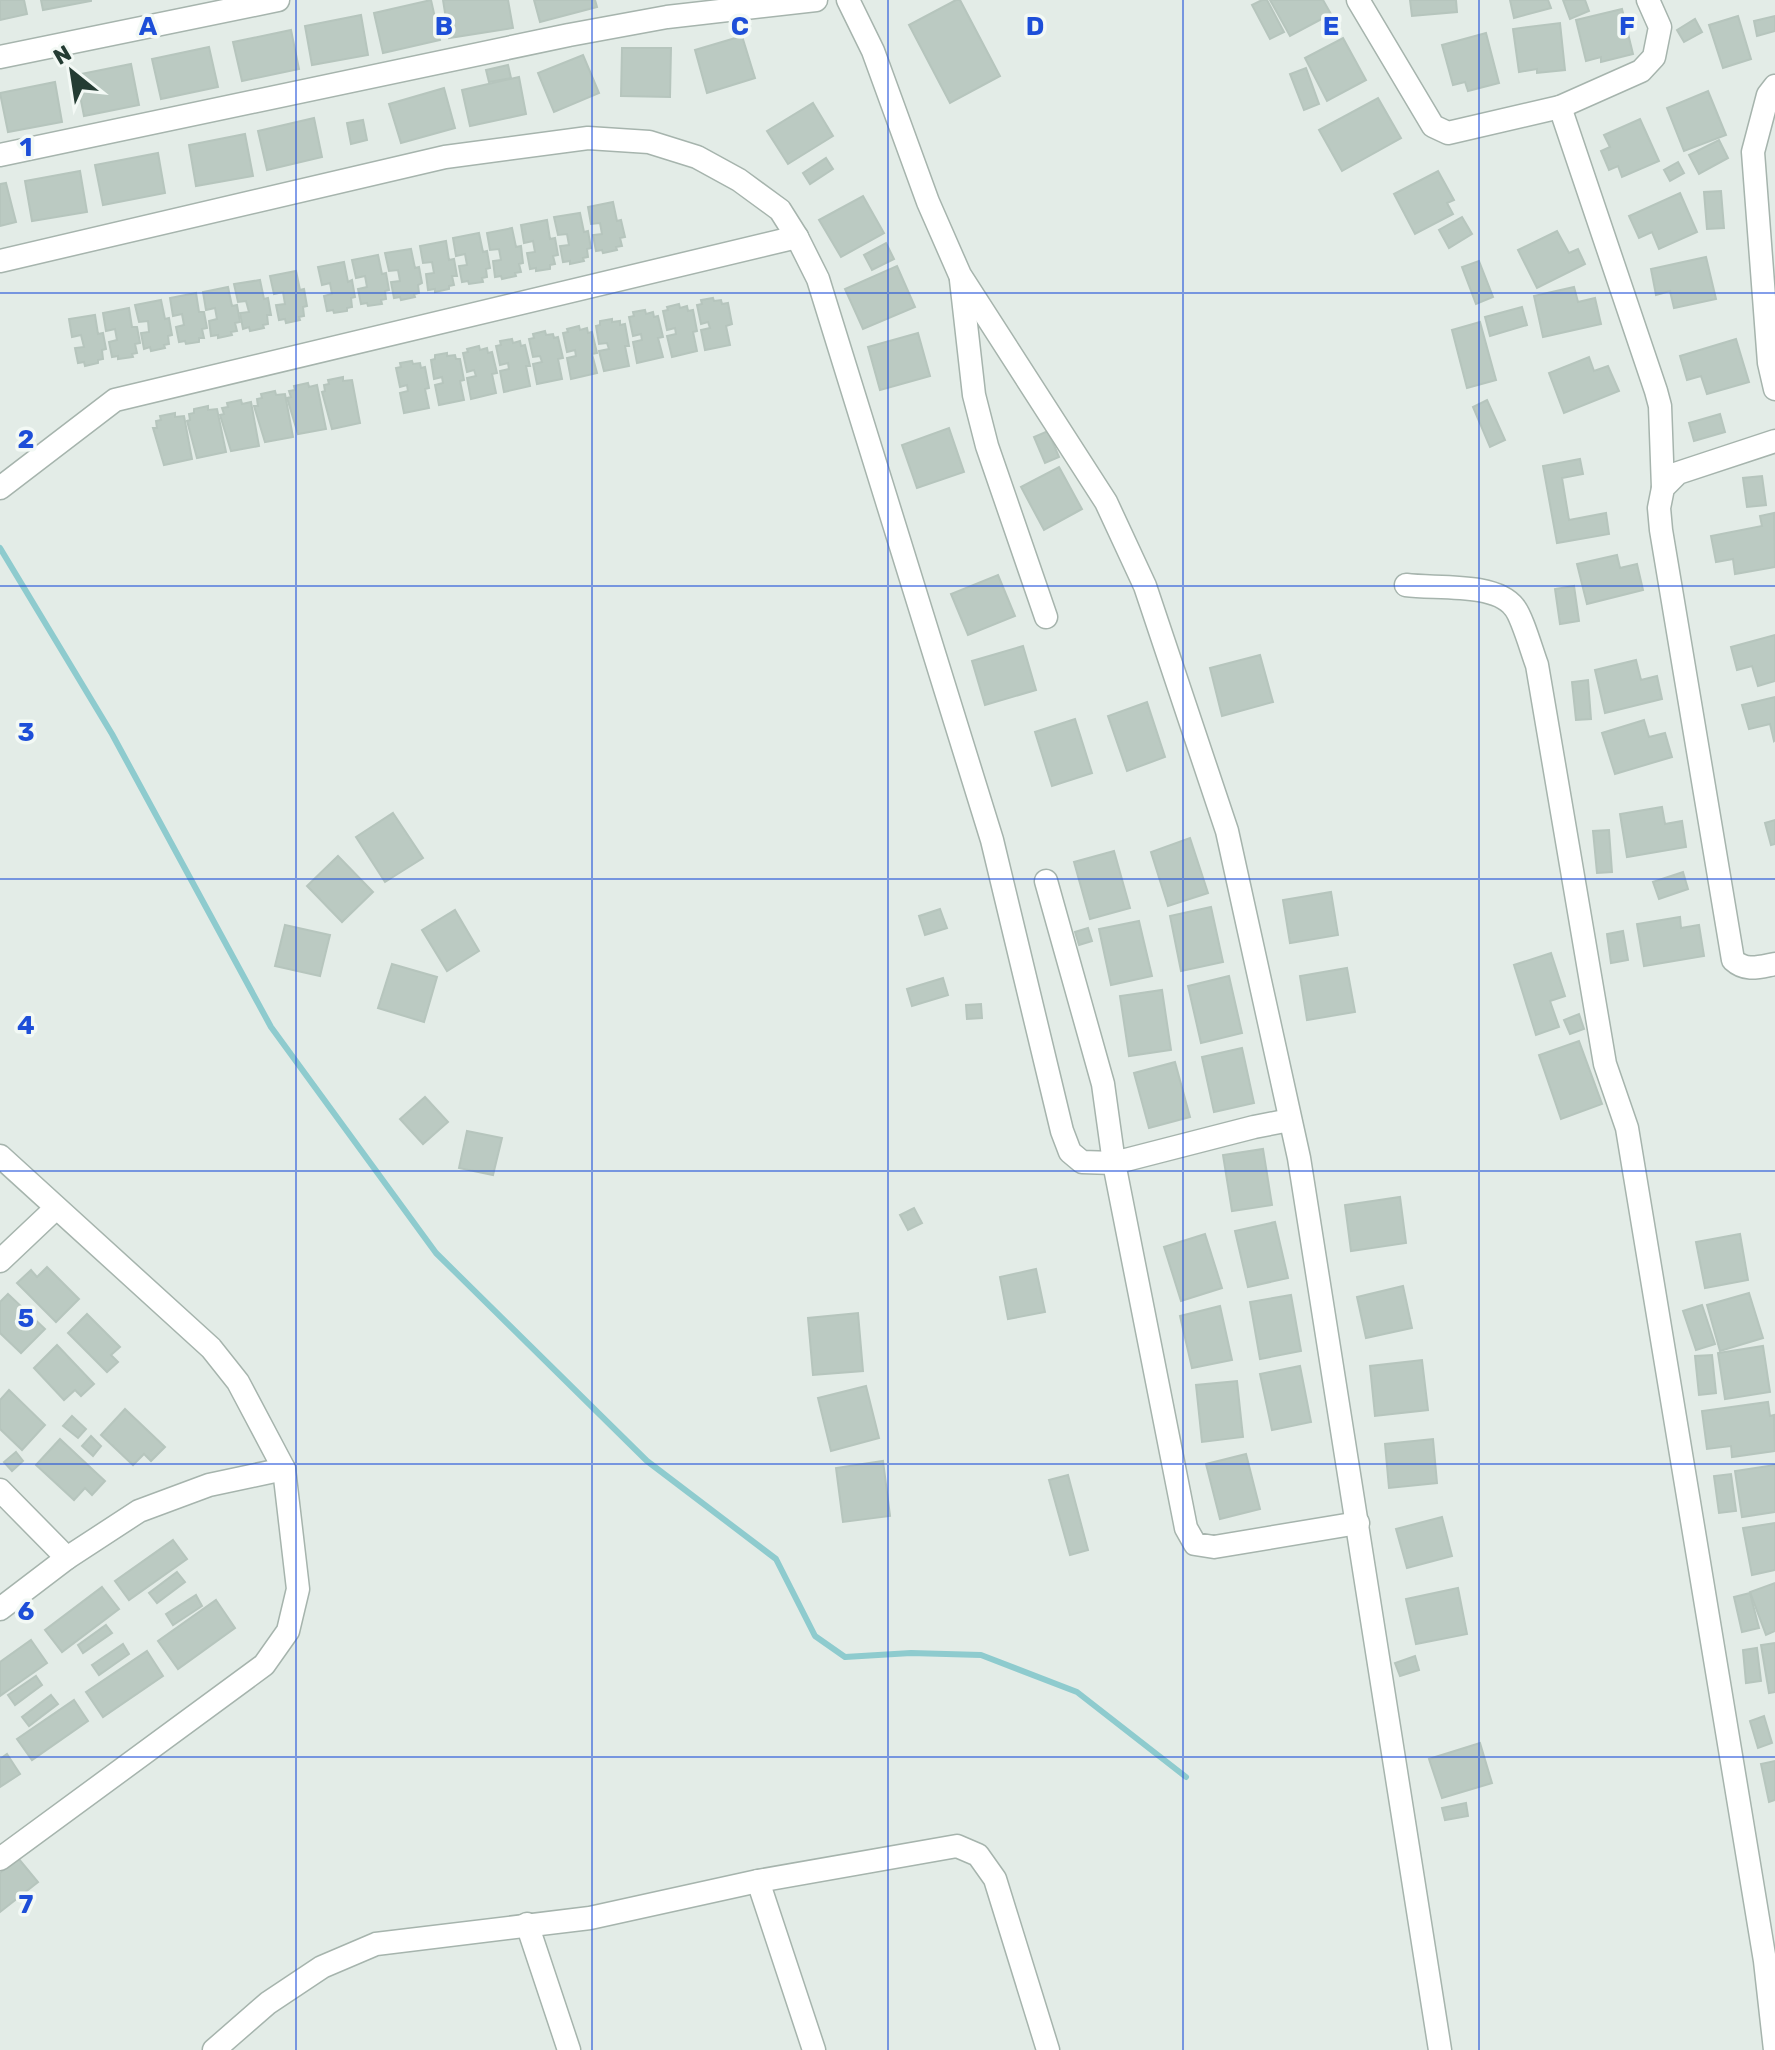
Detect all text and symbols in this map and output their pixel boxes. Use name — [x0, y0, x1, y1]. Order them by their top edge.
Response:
text: A — [139, 11, 158, 42]
text: B — [435, 11, 453, 42]
text: C — [731, 11, 749, 42]
text: D — [1026, 11, 1044, 42]
text: E — [1323, 11, 1339, 42]
text: F — [1619, 11, 1635, 42]
north arrow — [32, 32, 112, 112]
text: N — [49, 39, 76, 71]
text: 1 — [20, 132, 32, 163]
text: 2 — [18, 424, 34, 455]
text: 3 — [17, 717, 35, 748]
text: 4 — [17, 1010, 35, 1041]
text: 5 — [18, 1303, 34, 1334]
text: 6 — [18, 1596, 35, 1627]
text: 7 — [19, 1889, 34, 1920]

